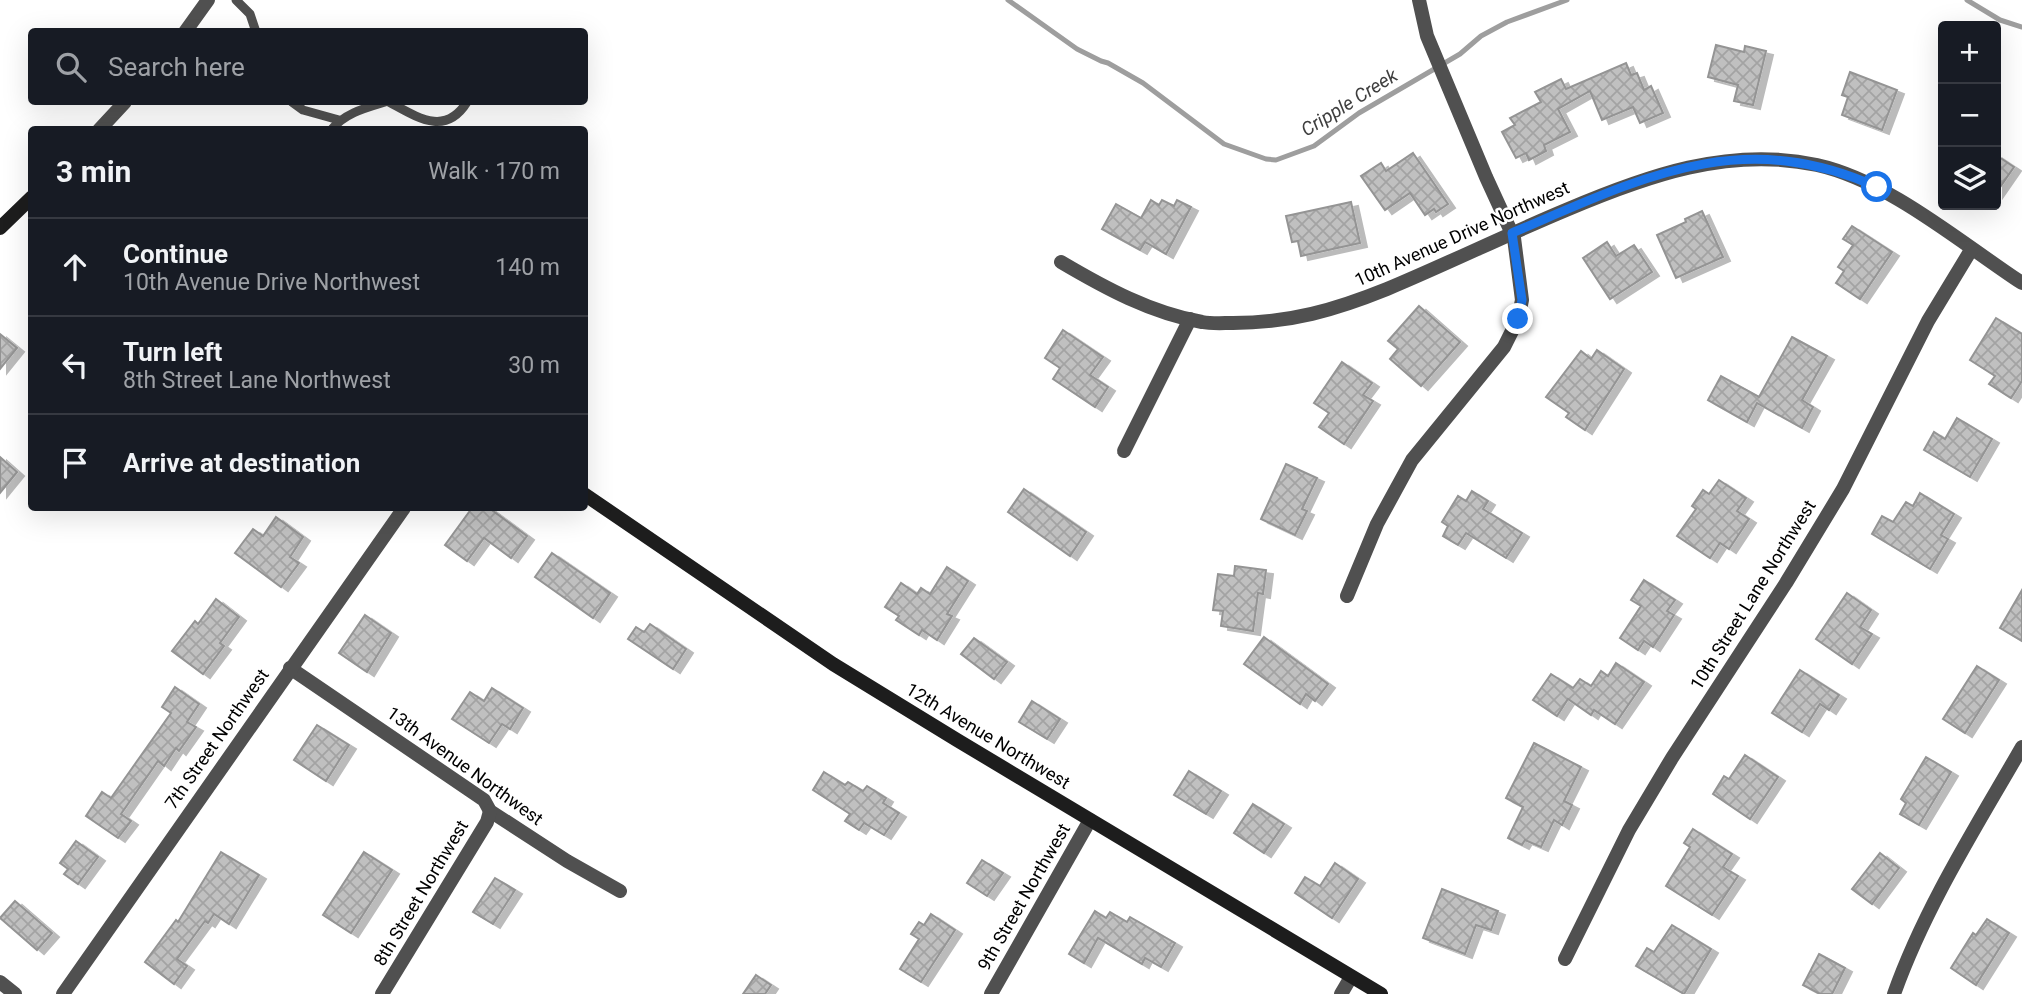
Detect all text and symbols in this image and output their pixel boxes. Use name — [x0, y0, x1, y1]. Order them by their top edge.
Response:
map controls — [1938, 21, 2001, 210]
button: + — [1938, 21, 2001, 84]
search box — [28, 28, 588, 105]
icon: search — [52, 48, 90, 86]
text: Search here — [108, 52, 245, 82]
water label: Cripple Creek — [1297, 63, 1402, 141]
button: − — [1938, 84, 2001, 147]
button: layers — [1938, 147, 2001, 210]
text: 3 min — [56, 154, 131, 189]
text: Walk · 170 m — [428, 158, 560, 185]
route start — [1861, 171, 1892, 202]
street label: 10th Avenue Drive Northwest — [1351, 177, 1572, 290]
text: Continue — [123, 239, 228, 269]
icon: ahead — [56, 248, 94, 286]
text: 140 m — [495, 254, 560, 281]
text: 10th Avenue Drive Northwest — [123, 269, 420, 296]
route end — [1502, 303, 1533, 334]
text: Turn left — [123, 337, 222, 367]
icon: left — [56, 346, 94, 384]
text: 30 m — [508, 352, 560, 379]
text: 8th Street Lane Northwest — [123, 367, 391, 394]
icon: arrive — [56, 444, 94, 482]
text: Arrive at destination — [123, 448, 360, 478]
street label: 10th Street Lane Northwest — [1685, 496, 1820, 693]
street label: 7th Street Northwest — [160, 665, 273, 813]
street label: 12th Avenue Northwest — [902, 678, 1074, 793]
street label: 13th Avenue Northwest — [383, 702, 547, 829]
street label: 8th Street Northwest — [369, 816, 472, 969]
street label: 9th Street Northwest — [973, 820, 1074, 974]

